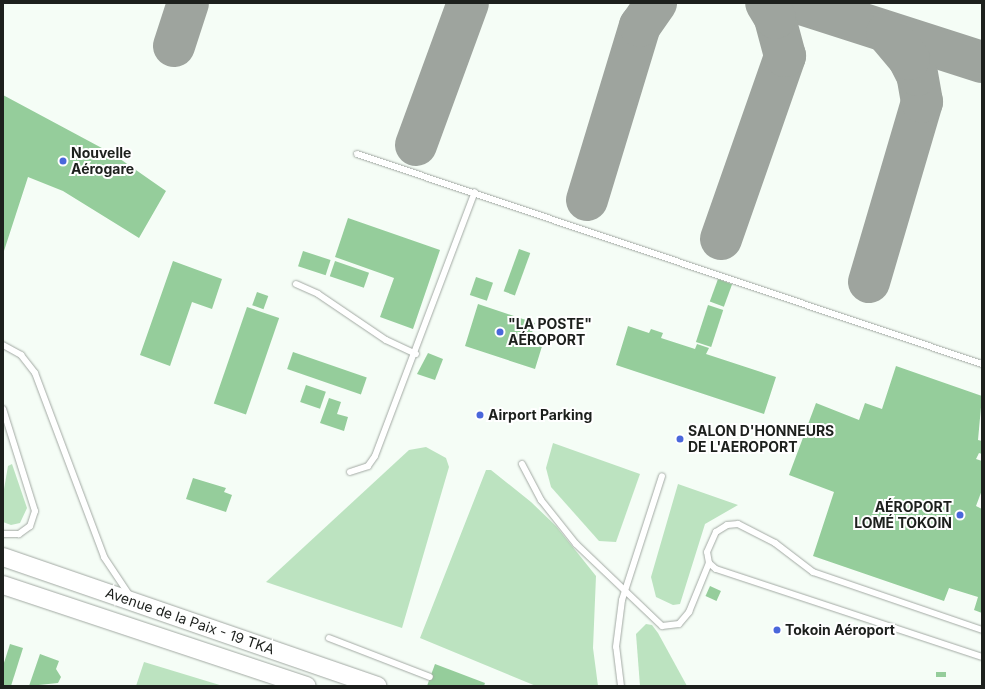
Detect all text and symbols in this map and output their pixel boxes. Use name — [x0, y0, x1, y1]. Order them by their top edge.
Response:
place label: Nouvelle Aérogare — [71, 145, 134, 178]
marker: Nouvelle Aérogare — [58, 156, 68, 166]
place label: "LA POSTE" AÉROPORT — [508, 316, 592, 348]
marker: "LA POSTE" AÉROPORT — [495, 327, 505, 337]
place label: Airport Parking — [488, 407, 592, 423]
marker: Airport Parking — [475, 410, 485, 420]
place label: SALON D'HONNEURS DE L'AEROPORT — [688, 423, 834, 456]
marker: SALON D'HONNEURS DE L'AEROPORT — [675, 434, 685, 444]
place label: AÉROPORT LOMÉ TOKOIN — [854, 499, 952, 532]
marker: AÉROPORT LOMÉ TOKOIN — [955, 510, 965, 520]
street label: Avenue de la Paix - 19 TKA — [103, 584, 277, 658]
place label: Tokoin Aéroport — [785, 622, 895, 638]
marker: Tokoin Aéroport — [772, 625, 782, 635]

